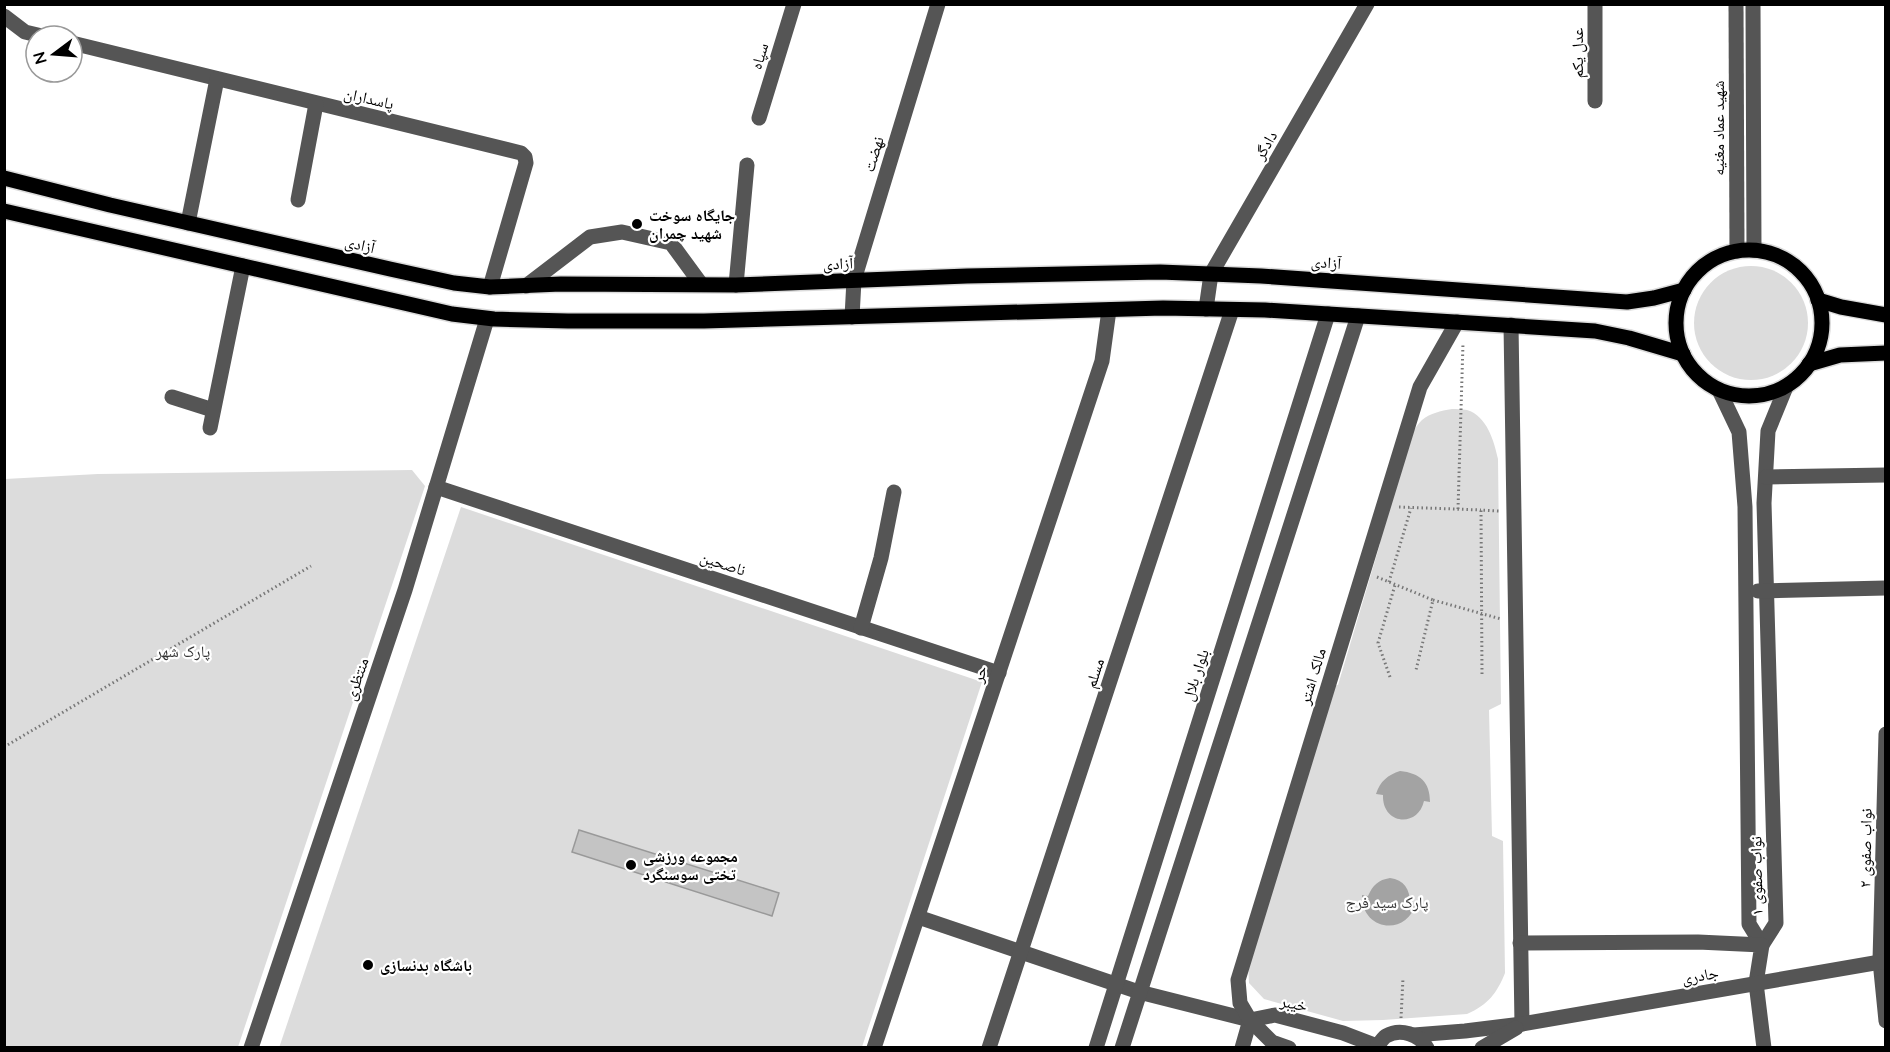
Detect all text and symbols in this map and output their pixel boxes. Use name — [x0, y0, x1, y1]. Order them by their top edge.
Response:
north arrow — [24, 24, 84, 84]
street label: عدل یکم — [1567, 28, 1588, 78]
street label: سپاه — [746, 40, 773, 72]
text: N — [28, 50, 51, 67]
street label: شهید عماد مغنیه — [1708, 80, 1728, 176]
street label: پاسداران — [342, 83, 396, 114]
street label: دادگر — [1248, 127, 1281, 164]
street label: نهضت — [858, 134, 888, 174]
place label: جایگاه سوخت شهید چمران — [649, 205, 735, 243]
marker: جایگاه سوخت شهید چمران — [630, 217, 644, 231]
street label: آزادی — [343, 231, 378, 258]
street label: آزادی — [1310, 251, 1343, 274]
street label: آزادی — [823, 252, 854, 275]
street label: ناصحین — [697, 546, 748, 581]
park label: پارک شهر — [155, 641, 211, 661]
street label: مالک اشتر — [1294, 645, 1330, 708]
street label: بلوار بلال — [1177, 646, 1214, 704]
street label: منتظری — [339, 655, 374, 703]
street label: مسلم — [1080, 656, 1109, 691]
street label: حر — [967, 663, 991, 686]
street label: نواب صفوی ۲ — [1854, 808, 1877, 888]
street label: نواب صفوی ۱ — [1745, 836, 1768, 916]
place label: مجموعه ورزشی تختی سوسنگرد — [643, 846, 738, 884]
marker: مجموعه ورزشی تختی سوسنگرد — [624, 858, 638, 872]
park label: پارک سید فرج — [1346, 892, 1429, 913]
place label: باشگاه بدنسازی — [380, 955, 472, 975]
marker: باشگاه بدنسازی — [361, 958, 375, 972]
street label: جادری — [1680, 962, 1720, 989]
street label: خیبر — [1278, 990, 1309, 1016]

